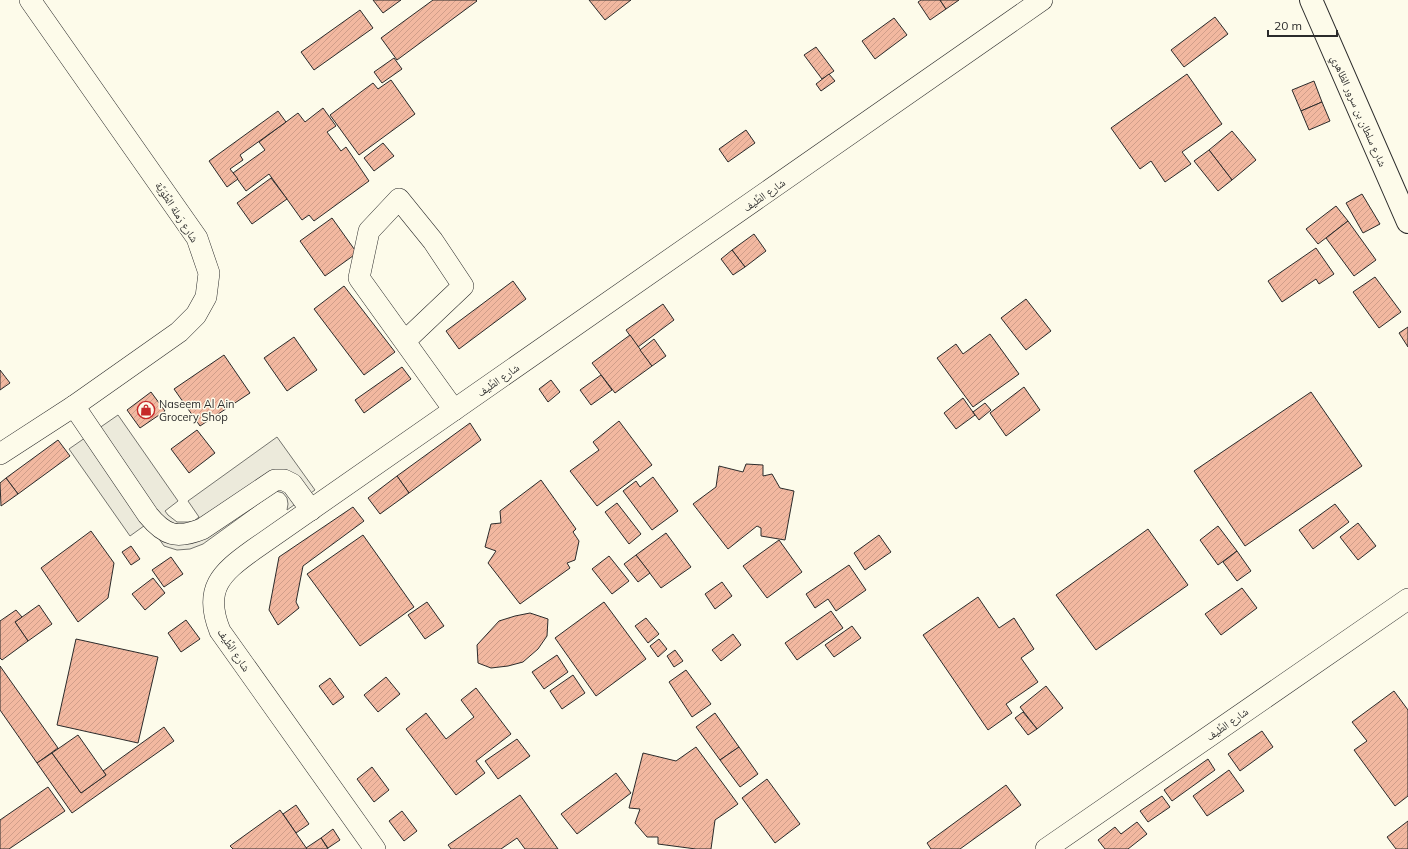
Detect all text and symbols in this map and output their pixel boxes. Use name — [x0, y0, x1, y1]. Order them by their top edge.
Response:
scale bar — [1268, 12, 1337, 38]
text: 20 m — [1274, 18, 1302, 33]
street label: شارع سلطان بن سرور الظاهري — [1326, 53, 1390, 170]
street label: شارع الطِّيف — [740, 175, 788, 215]
street label: شارع رَملة الطِّوَيَّة — [152, 179, 202, 245]
street label: شارع الطِّيف — [474, 360, 522, 400]
place label: Naseem Al Ain Grocery Shop — [159, 397, 235, 424]
shop icon: Naseem Al Ain Grocery Shop — [136, 400, 156, 420]
street label: شارع الطِّيف — [215, 626, 253, 674]
street label: شارع الطِّيف — [1203, 704, 1251, 744]

